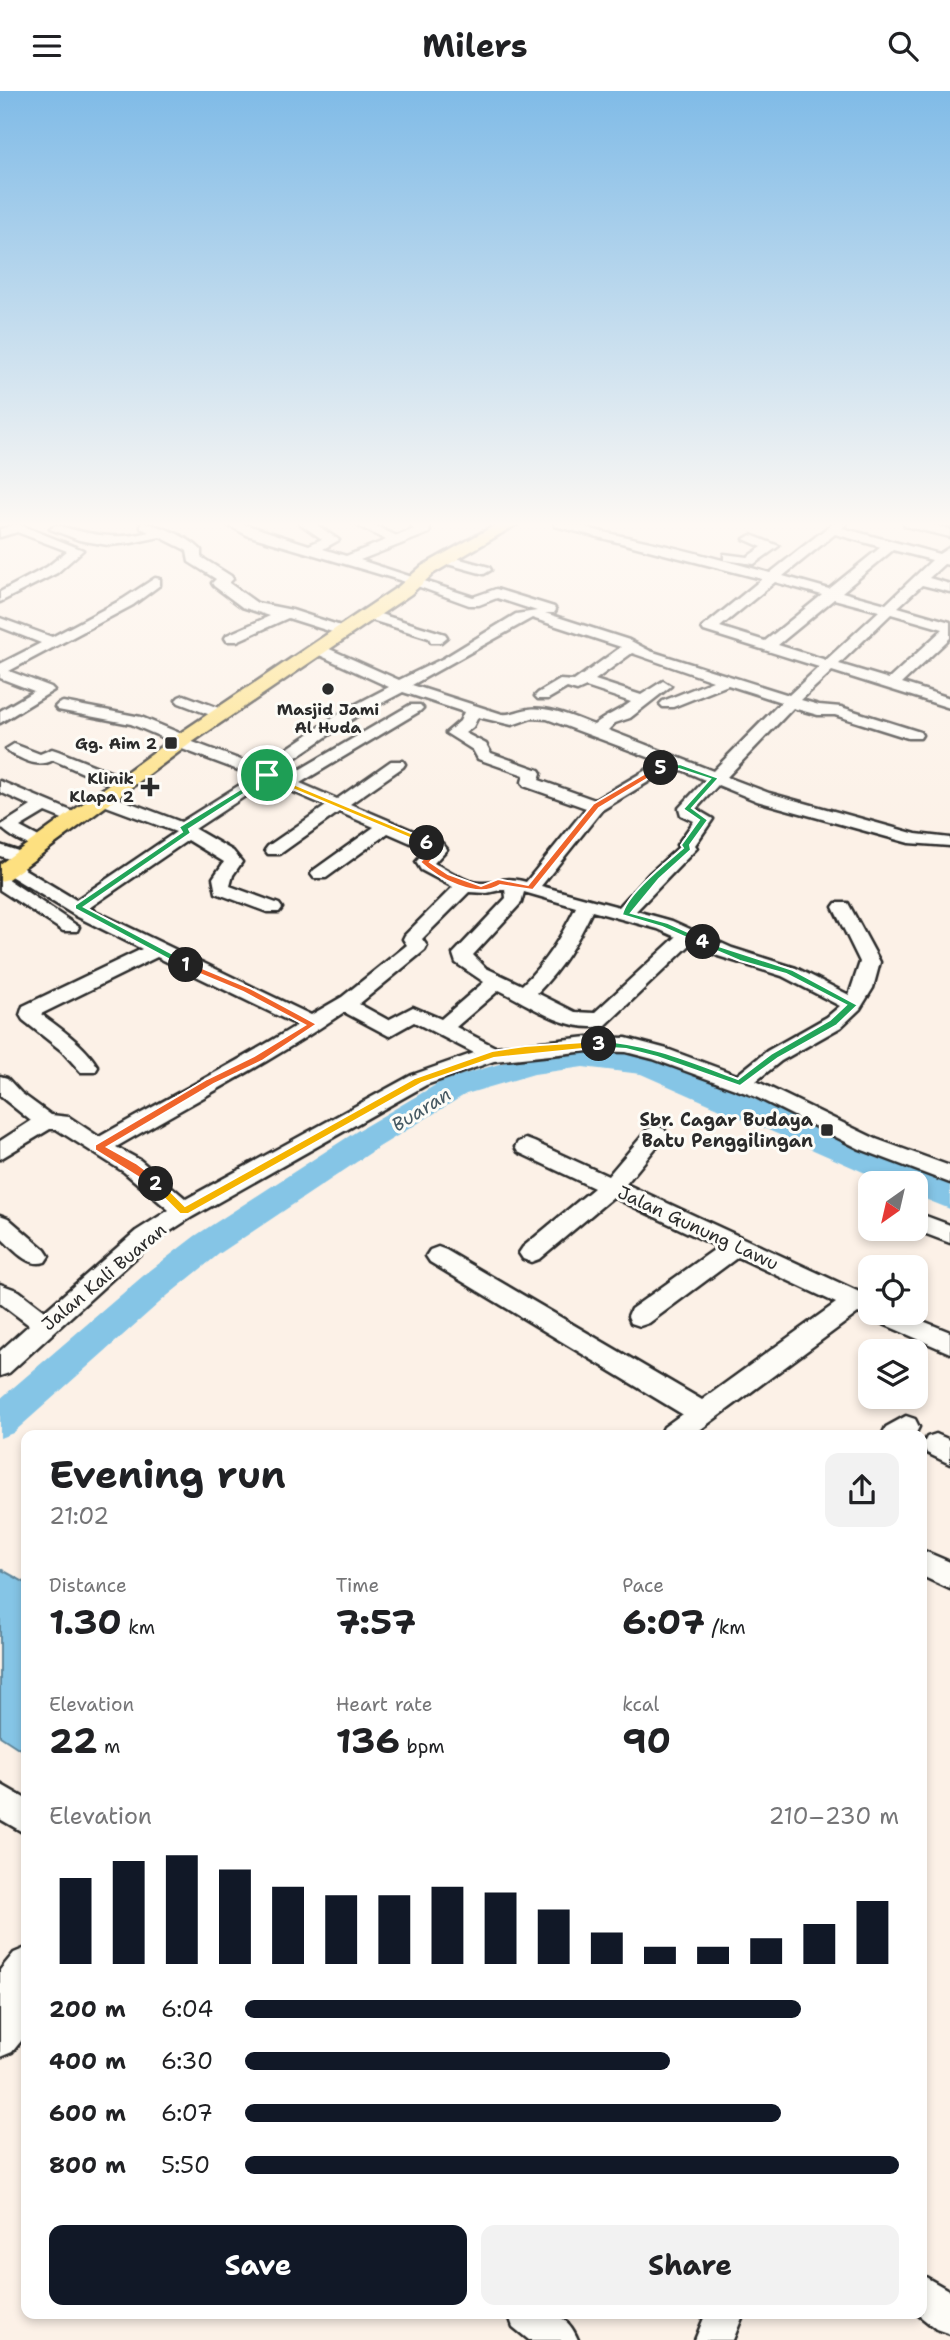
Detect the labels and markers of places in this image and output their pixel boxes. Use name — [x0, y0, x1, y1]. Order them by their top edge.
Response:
marker: Masjid Jami Al Huda — [320, 681, 336, 697]
place label: Masjid Jami Al Huda — [277, 699, 379, 738]
place label: Gg. Aim 2 — [75, 733, 157, 754]
marker: Gg. Aim 2 — [163, 735, 179, 751]
pin — [237, 745, 297, 805]
pin: 5 — [644, 751, 678, 785]
place label: Klinik Klapa 2 — [69, 768, 134, 807]
marker: Klinik Klapa 2 — [140, 777, 160, 797]
pin: 6 — [410, 825, 444, 861]
pin: 4 — [686, 925, 720, 959]
pin: 1 — [168, 947, 204, 983]
pin: 3 — [582, 1027, 616, 1061]
place label: Sbr. Cagar Budaya Batu Penggilingan — [640, 1108, 814, 1153]
marker: Sbr. Cagar Budaya Batu Penggilingan — [819, 1122, 835, 1138]
pin: 2 — [138, 1167, 174, 1201]

